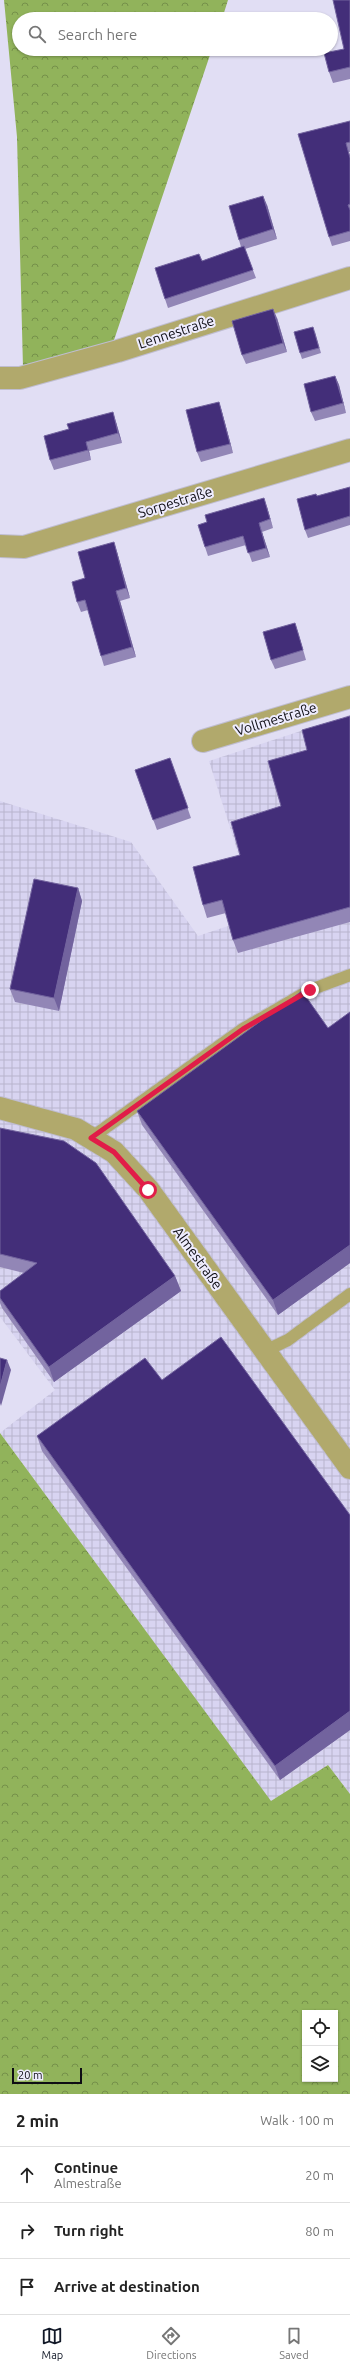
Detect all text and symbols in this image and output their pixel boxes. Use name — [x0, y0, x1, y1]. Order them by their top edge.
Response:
search box — [12, 12, 338, 56]
icon: search — [26, 23, 48, 45]
text: Search here — [58, 26, 137, 43]
street label: Lennestraße — [136, 312, 216, 352]
street label: Sorpestraße — [136, 483, 214, 521]
street label: Vollmestraße — [234, 699, 318, 739]
route end — [301, 981, 319, 999]
route start — [139, 1181, 157, 1199]
street label: Almestraße — [170, 1224, 226, 1292]
map controls — [302, 2010, 338, 2082]
button: locate — [302, 2010, 338, 2046]
button: layers — [302, 2046, 338, 2082]
scale bar — [12, 2066, 82, 2085]
text: 20 m — [18, 2069, 42, 2081]
text: 2 min — [16, 2111, 59, 2130]
text: Walk · 100 m — [260, 2113, 334, 2127]
text: Continue — [54, 2159, 118, 2176]
icon: ahead — [16, 2164, 38, 2186]
text: 20 m — [305, 2168, 334, 2182]
text: Almestraße — [54, 2176, 122, 2190]
icon: right — [16, 2220, 38, 2242]
text: Turn right — [54, 2222, 124, 2239]
text: 80 m — [305, 2224, 334, 2238]
icon: arrive — [16, 2276, 38, 2298]
text: Arrive at destination — [54, 2278, 200, 2295]
tab: Map — [41, 2325, 63, 2361]
tab: Directions — [146, 2325, 197, 2361]
tab: Saved — [279, 2325, 309, 2361]

